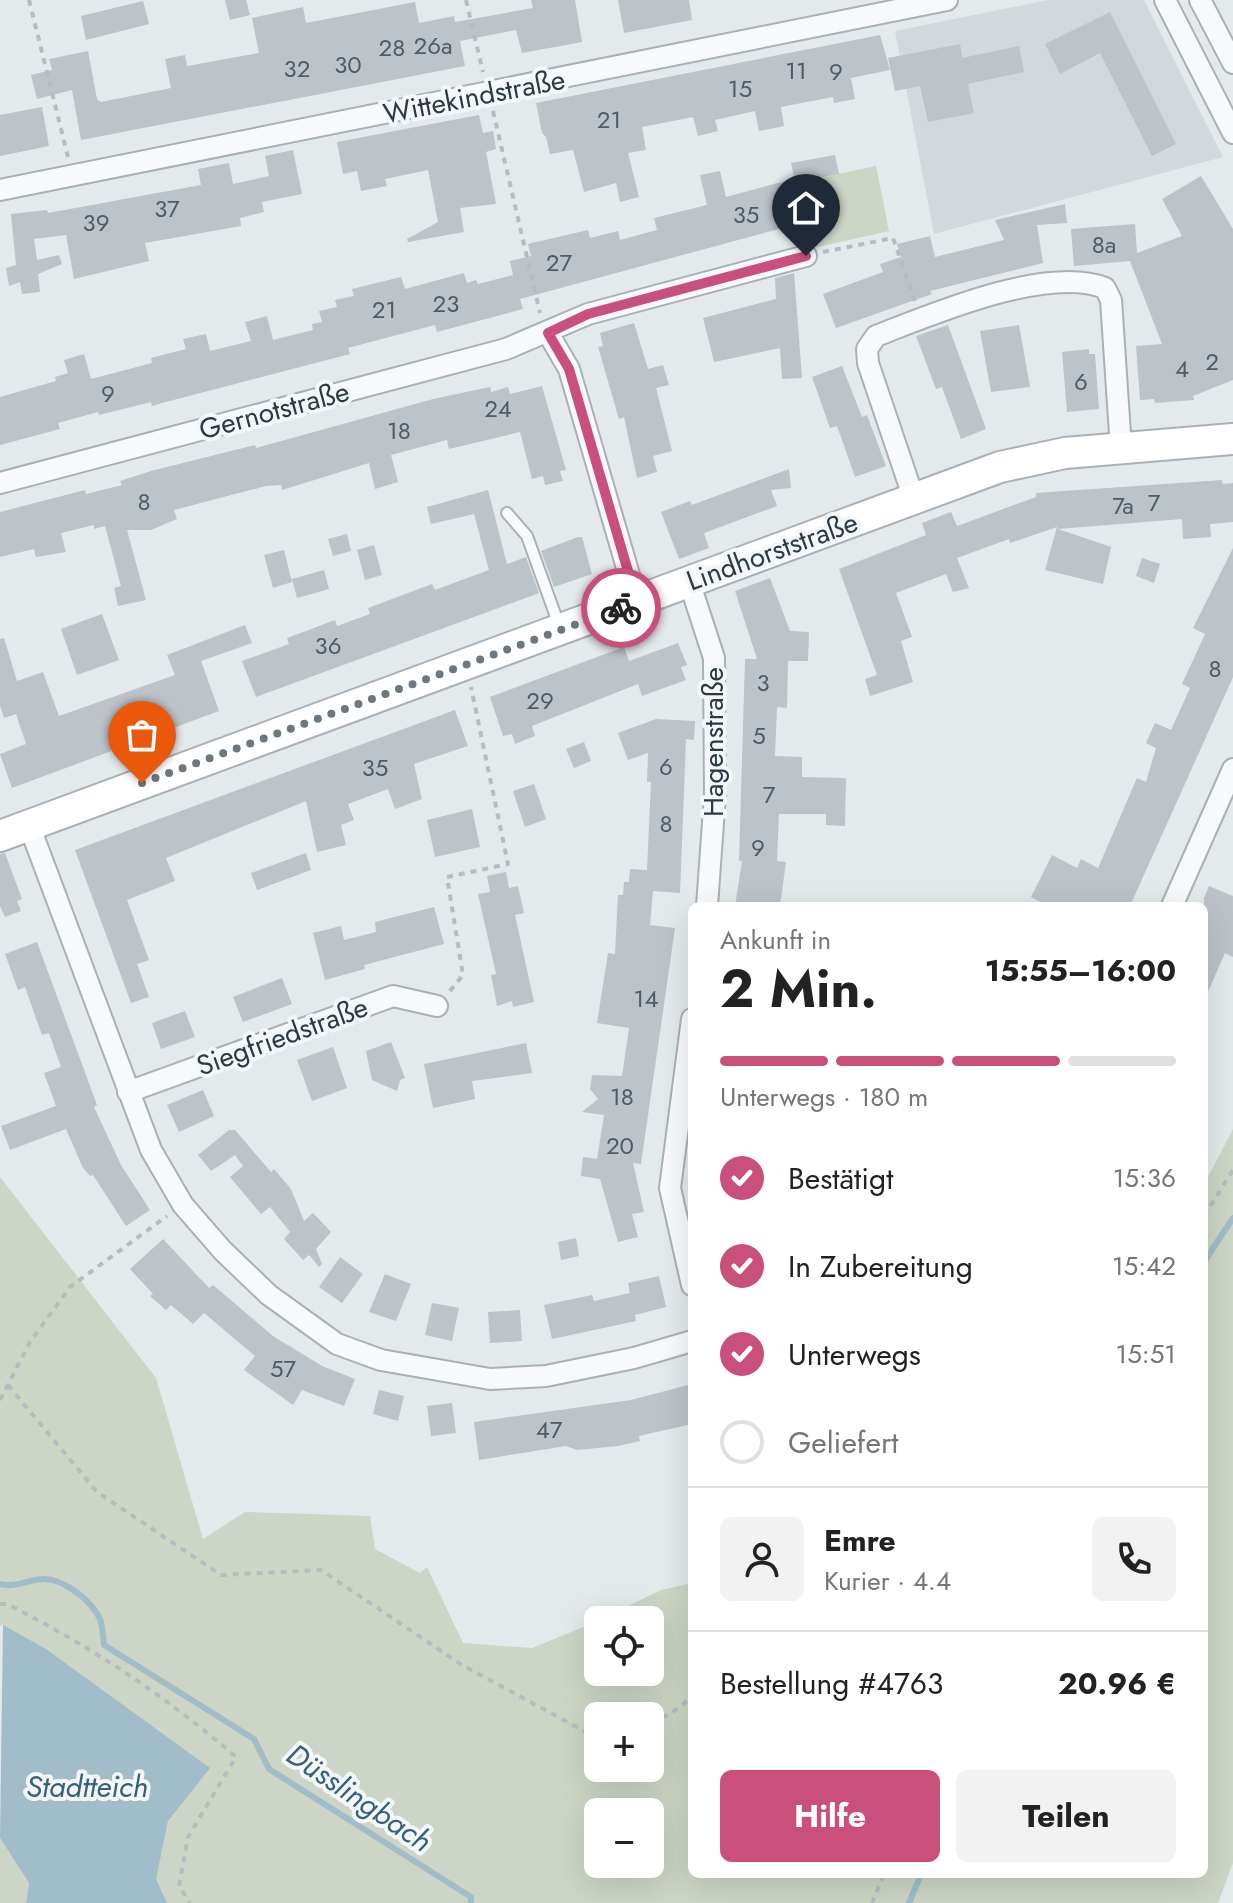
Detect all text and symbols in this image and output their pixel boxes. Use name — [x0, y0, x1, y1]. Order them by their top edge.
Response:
house number: 26a — [413, 28, 453, 63]
house number: 28 — [379, 30, 405, 65]
house number: 30 — [334, 47, 362, 82]
house number: 32 — [284, 51, 310, 86]
house number: 11 — [785, 53, 807, 88]
house number: 9 — [829, 54, 843, 89]
street label: Wittekindstraße — [380, 59, 569, 134]
house number: 15 — [728, 71, 752, 106]
house number: 21 — [597, 102, 621, 137]
pin — [772, 174, 840, 256]
icon: home — [784, 186, 828, 230]
house number: 37 — [154, 191, 180, 226]
house number: 35 — [733, 197, 759, 232]
house number: 39 — [83, 205, 109, 240]
house number: 8a — [1092, 227, 1116, 262]
house number: 27 — [546, 245, 573, 280]
house number: 23 — [433, 286, 459, 321]
house number: 21 — [372, 292, 396, 327]
house number: 2 — [1205, 344, 1219, 379]
house number: 4 — [1175, 351, 1189, 386]
house number: 6 — [1074, 364, 1088, 399]
street label: Gernotstraße — [195, 371, 354, 450]
house number: 9 — [101, 376, 115, 411]
house number: 24 — [484, 391, 512, 426]
house number: 18 — [387, 413, 411, 448]
house number: 8 — [137, 484, 151, 519]
house number: 7 — [1148, 485, 1161, 520]
house number: 7a — [1112, 488, 1134, 523]
street label: Lindhorststraße — [681, 502, 863, 601]
courier — [581, 568, 661, 648]
icon: bike — [599, 586, 643, 630]
house number: 36 — [315, 628, 341, 663]
house number: 8 — [1208, 651, 1222, 686]
house number: 3 — [756, 665, 770, 700]
street label: Hagenstraße — [693, 667, 734, 817]
house number: 29 — [526, 683, 554, 718]
pin — [108, 701, 176, 783]
icon: bag — [120, 713, 164, 757]
house number: 5 — [752, 718, 766, 753]
house number: 6 — [659, 749, 673, 784]
house number: 35 — [362, 750, 388, 785]
house number: 7 — [763, 777, 776, 812]
house number: 8 — [659, 806, 673, 841]
house number: 9 — [751, 830, 765, 865]
text: Ankunft in — [720, 921, 831, 959]
text: 15:55–16:00 — [985, 949, 1176, 992]
text: 2 Min. — [720, 951, 877, 1027]
house number: 14 — [634, 981, 658, 1016]
street label: Siegfriedstraße — [191, 986, 374, 1086]
text: Unterwegs · 180 m — [720, 1078, 928, 1116]
house number: 18 — [610, 1079, 634, 1114]
house number: 20 — [606, 1128, 634, 1163]
icon: check — [720, 1156, 764, 1200]
text: Bestätigt — [788, 1157, 893, 1200]
text: 15:36 — [1113, 1159, 1176, 1197]
icon: check — [720, 1244, 764, 1288]
text: In Zubereitung — [788, 1245, 973, 1288]
text: 15:42 — [1112, 1247, 1176, 1285]
icon: check — [720, 1332, 764, 1376]
text: Unterwegs — [788, 1333, 921, 1376]
text: 15:51 — [1115, 1335, 1176, 1373]
house number: 57 — [270, 1351, 296, 1386]
house number: 47 — [536, 1412, 563, 1447]
text: Geliefert — [788, 1421, 898, 1464]
button: person — [720, 1517, 804, 1601]
button: phone — [1092, 1517, 1176, 1601]
text: Emre — [824, 1519, 896, 1562]
text: Kurier · 4.4 — [824, 1562, 951, 1600]
map controls — [584, 1606, 664, 1878]
button: locate — [584, 1606, 664, 1686]
text: Bestellung #4763 — [720, 1662, 943, 1705]
text: 20.96 € — [1058, 1662, 1176, 1705]
button: + — [584, 1702, 664, 1782]
water label: Düsslingbach — [278, 1733, 441, 1862]
water label: Stadtteich — [26, 1765, 148, 1808]
button: Hilfe — [720, 1770, 940, 1862]
button: Teilen — [956, 1770, 1176, 1862]
button: − — [584, 1798, 664, 1878]

